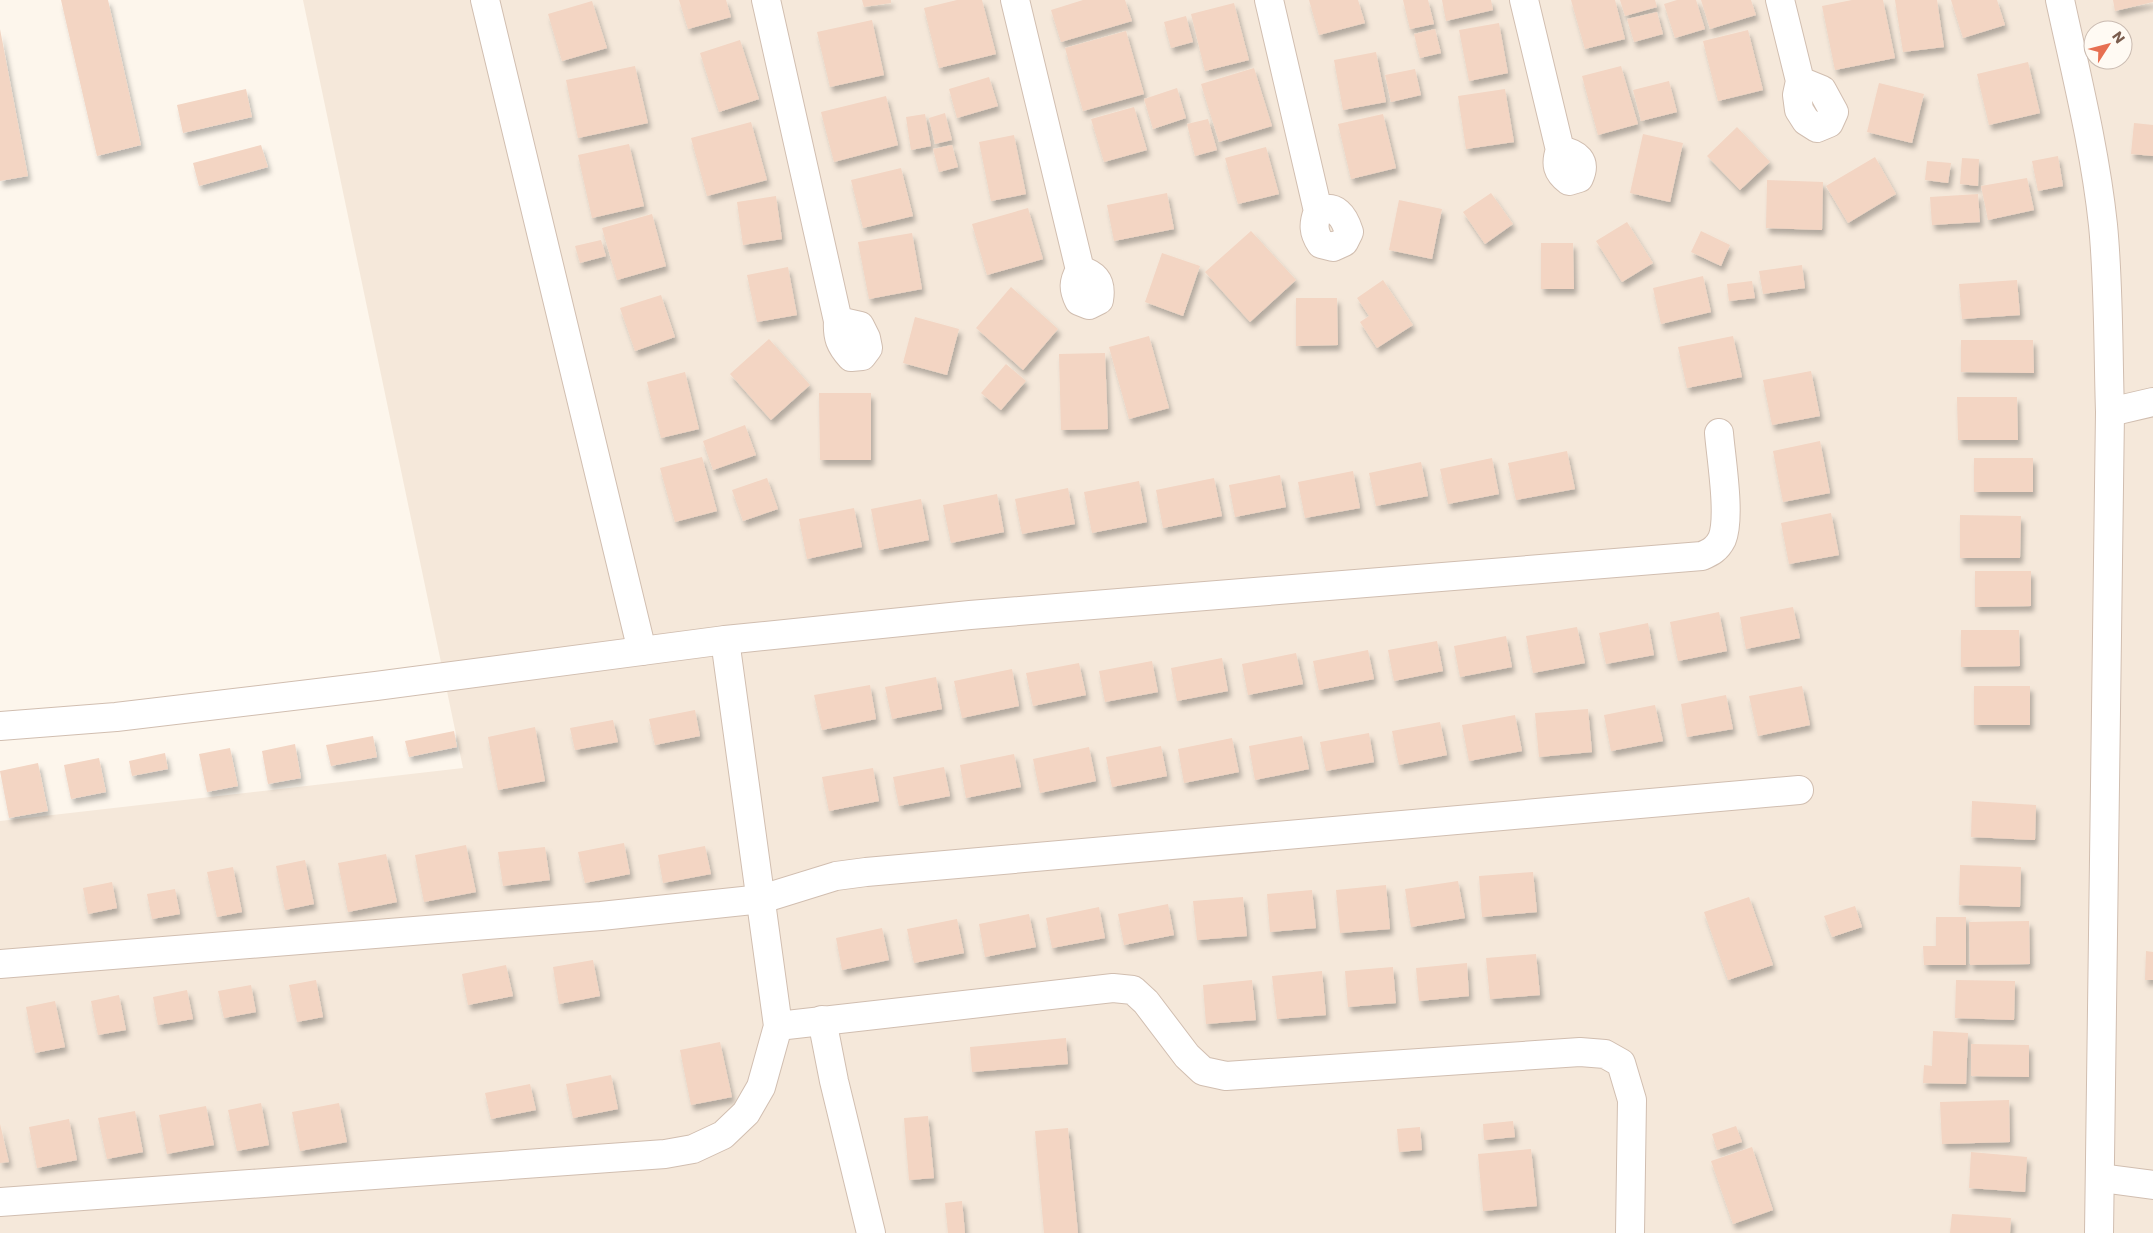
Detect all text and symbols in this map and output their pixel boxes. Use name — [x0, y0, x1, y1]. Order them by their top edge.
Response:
north arrow — [2083, 20, 2133, 70]
text: N — [2107, 27, 2130, 47]

